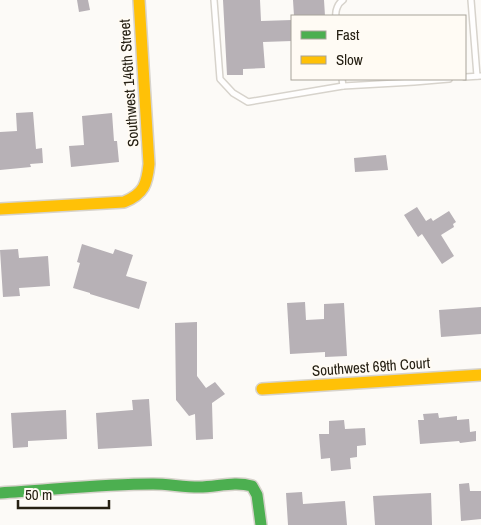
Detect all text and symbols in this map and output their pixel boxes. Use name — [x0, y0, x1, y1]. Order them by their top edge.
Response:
legend — [291, 15, 466, 80]
street label: Southwest 146th Street — [114, 18, 143, 148]
text: Fast — [336, 24, 360, 45]
text: Slow — [336, 49, 363, 70]
street label: Southwest 69th Court — [311, 352, 431, 381]
scale bar — [18, 478, 109, 510]
text: 50 m — [25, 484, 52, 505]

